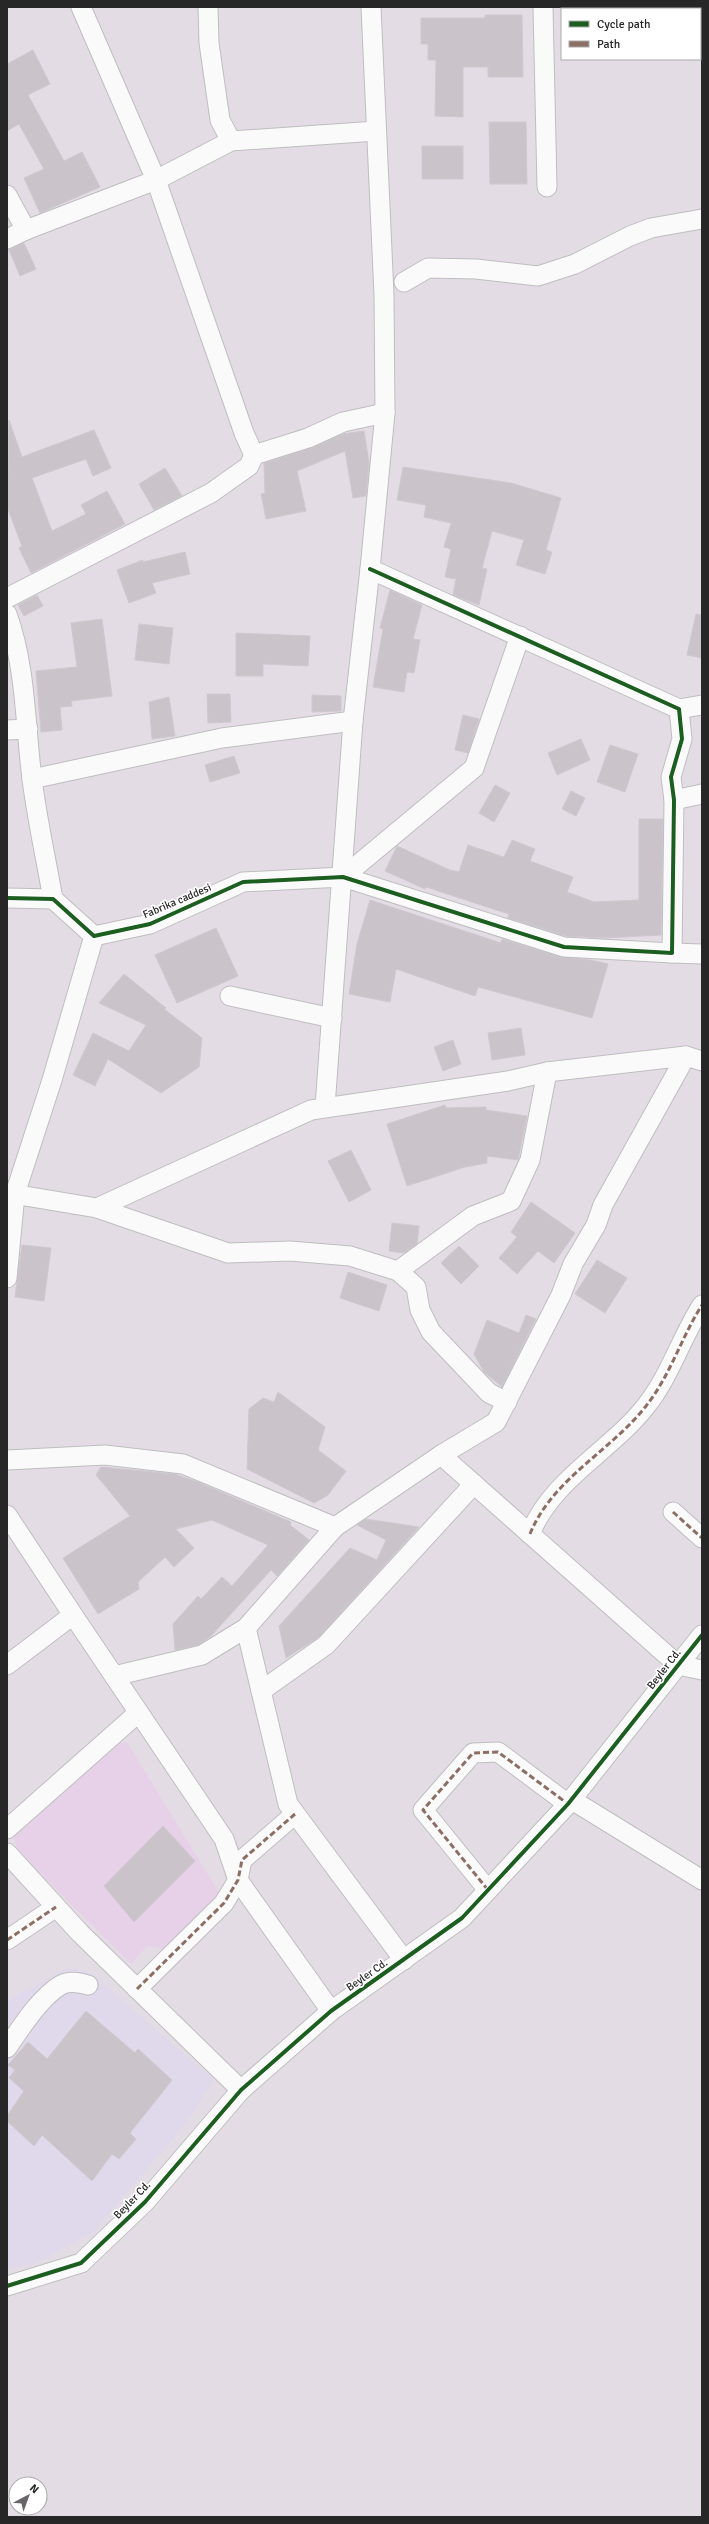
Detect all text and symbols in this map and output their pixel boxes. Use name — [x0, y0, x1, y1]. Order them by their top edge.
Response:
legend — [561, 8, 701, 60]
text: Cycle path — [597, 17, 650, 32]
text: Path — [597, 37, 620, 52]
street label: Fabrika caddesi — [141, 881, 213, 921]
street label: Beyler Cd. — [644, 1646, 684, 1692]
street label: Beyler Cd. — [344, 1956, 390, 1994]
street label: Beyler Cd. — [111, 2178, 153, 2222]
north arrow — [8, 2476, 48, 2516]
text: N — [27, 2481, 41, 2496]

